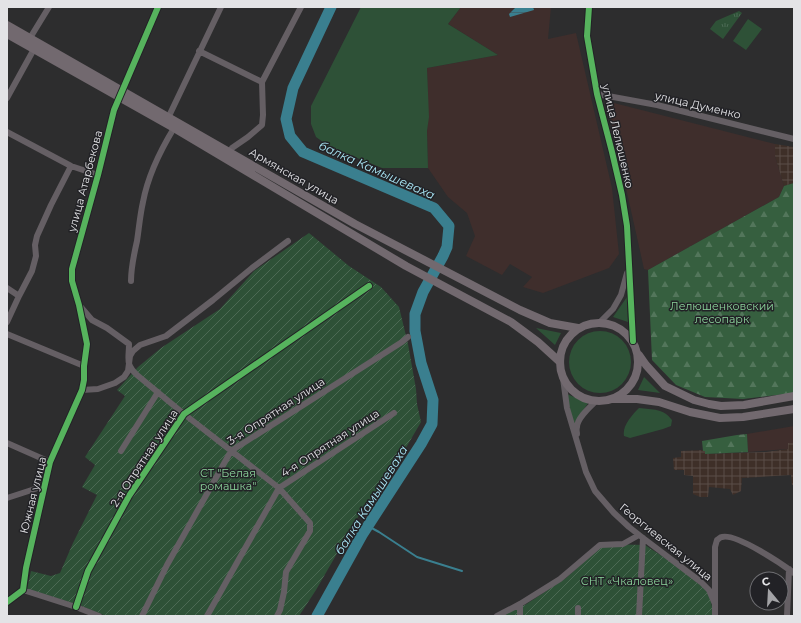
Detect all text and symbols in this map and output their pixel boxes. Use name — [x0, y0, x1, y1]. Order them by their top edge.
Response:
street label: улица Лелюшенко — [599, 81, 637, 190]
street label: улица Думенко — [653, 88, 742, 122]
street label: улица Атарбекова — [64, 129, 105, 234]
water label: балка Камышеваха — [317, 138, 437, 202]
street label: Армянская улица — [247, 145, 341, 207]
park label: Лелюшенковский лесопарк — [670, 299, 774, 326]
street label: 3-я Опрятная улица — [225, 374, 327, 448]
street label: 4-я Опрятная улица — [278, 406, 382, 480]
street label: 2-я Опрятная улица — [107, 407, 181, 509]
water label: балка Камышеваха — [331, 443, 411, 557]
street label: Южная улица — [17, 455, 49, 535]
park label: СТ "Белая ромашка" — [200, 466, 256, 493]
street label: Георгиевская улица — [617, 500, 715, 584]
north arrow — [749, 571, 789, 611]
park label: СНТ «Чкаловец» — [581, 574, 673, 588]
text: С — [760, 574, 772, 589]

